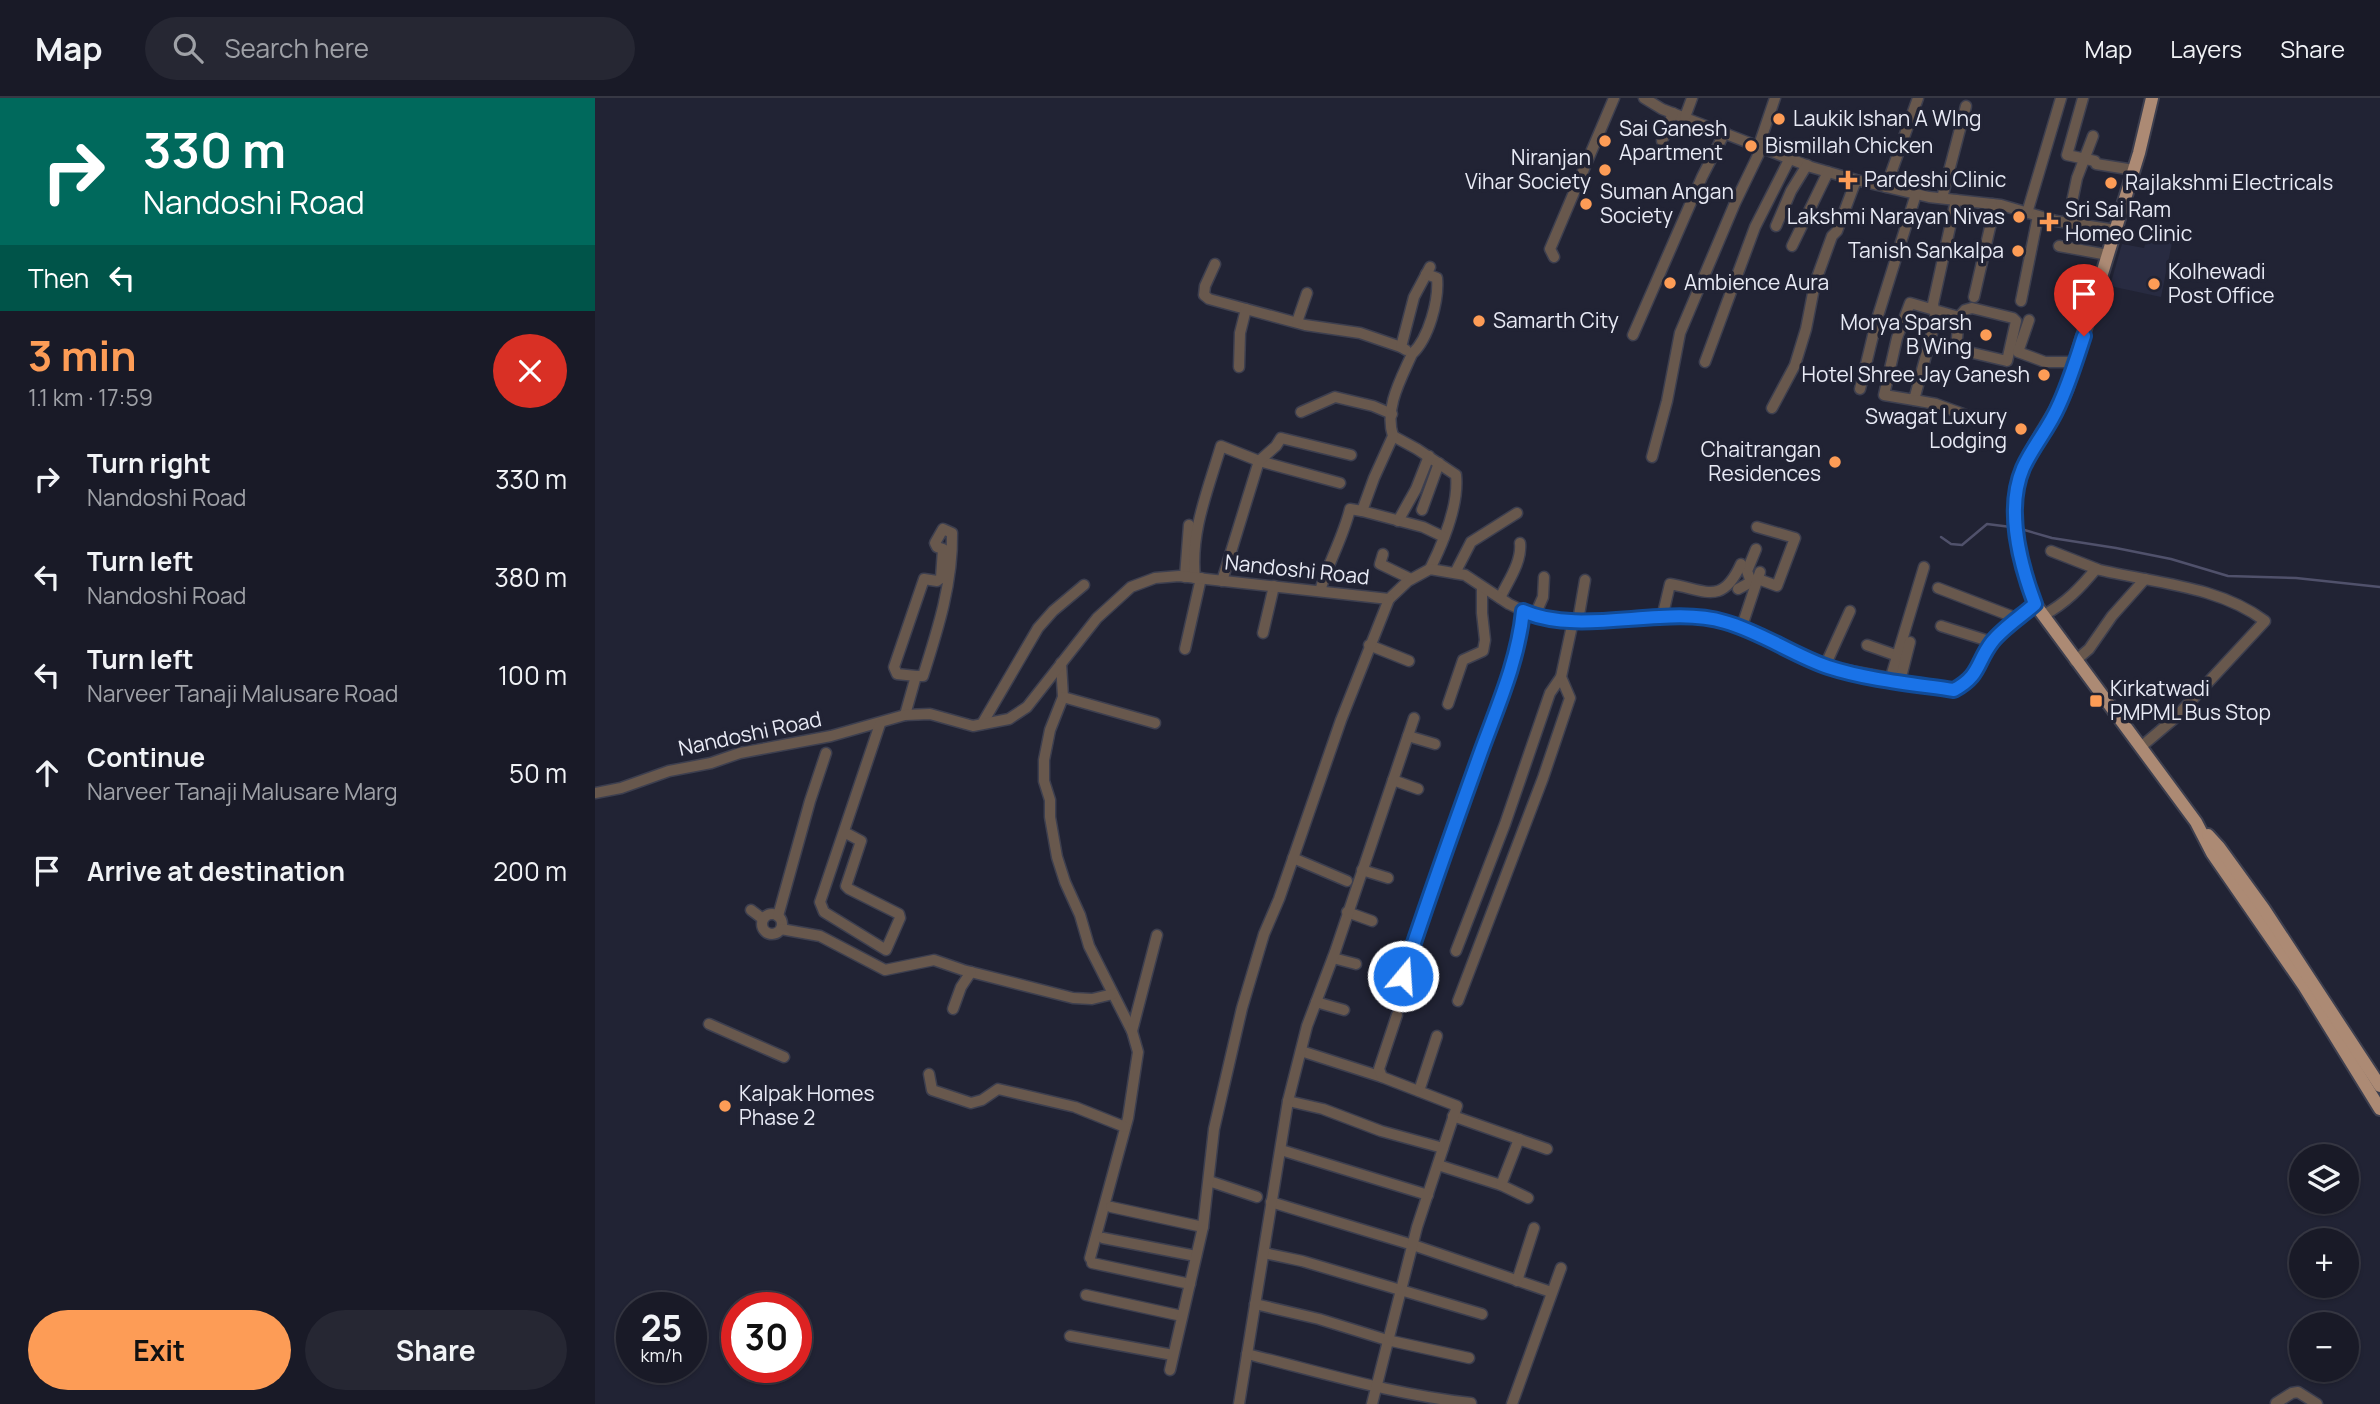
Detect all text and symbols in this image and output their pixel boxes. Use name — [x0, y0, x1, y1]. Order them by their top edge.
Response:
search box — [145, 17, 635, 80]
text: Map — [35, 26, 103, 71]
icon: search — [169, 29, 207, 67]
text: Search here — [225, 30, 369, 66]
text: Map — [2085, 32, 2132, 65]
text: Layers — [2170, 32, 2242, 65]
text: Share — [2280, 32, 2345, 65]
place label: Laukik Ishan A WIng — [1793, 104, 1982, 132]
marker: Laukik Ishan A WIng — [1771, 111, 1787, 127]
place label: Sai Ganesh Apartment — [1619, 114, 1727, 166]
text: 330 m — [143, 116, 286, 183]
icon: right — [28, 126, 119, 217]
place label: Bismillah Chicken — [1765, 131, 1933, 159]
marker: Sai Ganesh Apartment — [1597, 133, 1613, 149]
marker: Bismillah Chicken — [1743, 138, 1759, 154]
place label: Niranjan Vihar Society — [1465, 143, 1591, 195]
marker: Niranjan Vihar Society — [1597, 162, 1613, 178]
place label: Pardeshi Clinic — [1864, 165, 2006, 193]
place label: Rajlakshmi Electricals — [2125, 168, 2333, 196]
marker: Pardeshi Clinic — [1838, 170, 1858, 190]
marker: Rajlakshmi Electricals — [2103, 175, 2119, 191]
place label: Suman Angan Society — [1600, 177, 1734, 229]
text: Nandoshi Road — [143, 180, 365, 224]
place label: Sri Sai Ram Homeo Clinic — [2065, 195, 2192, 247]
marker: Suman Angan Society — [1578, 196, 1594, 212]
place label: Lakshmi Narayan Nivas — [1787, 202, 2005, 230]
marker: Lakshmi Narayan Nivas — [2011, 209, 2027, 225]
marker: Sri Sai Ram Homeo Clinic — [2039, 212, 2059, 232]
place label: Tanish Sankalpa — [1848, 236, 2004, 264]
marker: Tanish Sankalpa — [2010, 243, 2026, 259]
place label: Kolhewadi Post Office — [2168, 257, 2274, 309]
icon: left — [103, 259, 141, 297]
text: Then — [28, 260, 89, 296]
pin — [2054, 264, 2114, 336]
place label: Ambience Aura — [1684, 268, 1829, 296]
marker: Ambience Aura — [1662, 275, 1678, 291]
icon: arrive — [2065, 275, 2103, 313]
marker: Kolhewadi Post Office — [2146, 276, 2162, 292]
place label: Samarth City — [1493, 306, 1619, 334]
place label: Morya Sparsh B Wing — [1840, 308, 1972, 360]
marker: Samarth City — [1471, 313, 1487, 329]
text: 3 min — [28, 326, 137, 384]
marker: Morya Sparsh B Wing — [1978, 327, 1994, 343]
button: close — [493, 334, 567, 408]
place label: Hotel Shree Jay Ganesh — [1802, 360, 2030, 388]
marker: Hotel Shree Jay Ganesh — [2036, 367, 2052, 383]
text: 1.1 km · 17:59 — [28, 381, 153, 413]
place label: Swagat Luxury Lodging — [1865, 402, 2007, 454]
marker: Swagat Luxury Lodging — [2013, 421, 2029, 437]
place label: Chaitrangan Residences — [1701, 435, 1821, 487]
text: Turn right — [87, 445, 211, 481]
marker: Chaitrangan Residences — [1827, 454, 1843, 470]
icon: right — [28, 460, 66, 498]
text: 330 m — [495, 461, 567, 497]
text: Nandoshi Road — [87, 481, 246, 513]
text: Turn left — [87, 543, 194, 579]
street label: Nandoshi Road — [1223, 547, 1371, 591]
icon: left — [28, 558, 66, 596]
text: 380 m — [494, 559, 567, 595]
text: Nandoshi Road — [87, 579, 246, 611]
text: Turn left — [87, 641, 194, 677]
icon: left — [28, 656, 66, 694]
text: 100 m — [498, 657, 567, 693]
place label: Kirkatwadi PMPML Bus Stop — [2110, 674, 2271, 726]
text: Narveer Tanaji Malusare Road — [87, 677, 398, 709]
marker: Kirkatwadi PMPML Bus Stop — [2088, 693, 2104, 709]
street label: Nandoshi Road — [676, 704, 824, 762]
text: Continue — [87, 739, 205, 775]
icon: ahead — [28, 754, 66, 792]
text: 50 m — [509, 755, 567, 791]
text: Narveer Tanaji Malusare Marg — [87, 775, 398, 807]
icon: arrive — [28, 852, 66, 890]
text: Arrive at destination — [87, 853, 345, 889]
text: 200 m — [493, 853, 567, 889]
position arrow — [1366, 939, 1440, 1013]
place label: Kalpak Homes Phase 2 — [739, 1079, 875, 1131]
marker: Kalpak Homes Phase 2 — [717, 1098, 733, 1114]
map controls — [2289, 1144, 2359, 1382]
button: layers — [2289, 1144, 2359, 1214]
button: + — [2289, 1228, 2359, 1298]
speed limit sign: 30 — [721, 1292, 812, 1383]
text: 25 — [641, 1304, 682, 1352]
button: Exit — [28, 1310, 291, 1390]
button: Share — [305, 1310, 567, 1390]
button: − — [2289, 1312, 2359, 1382]
text: km/h — [641, 1343, 682, 1367]

